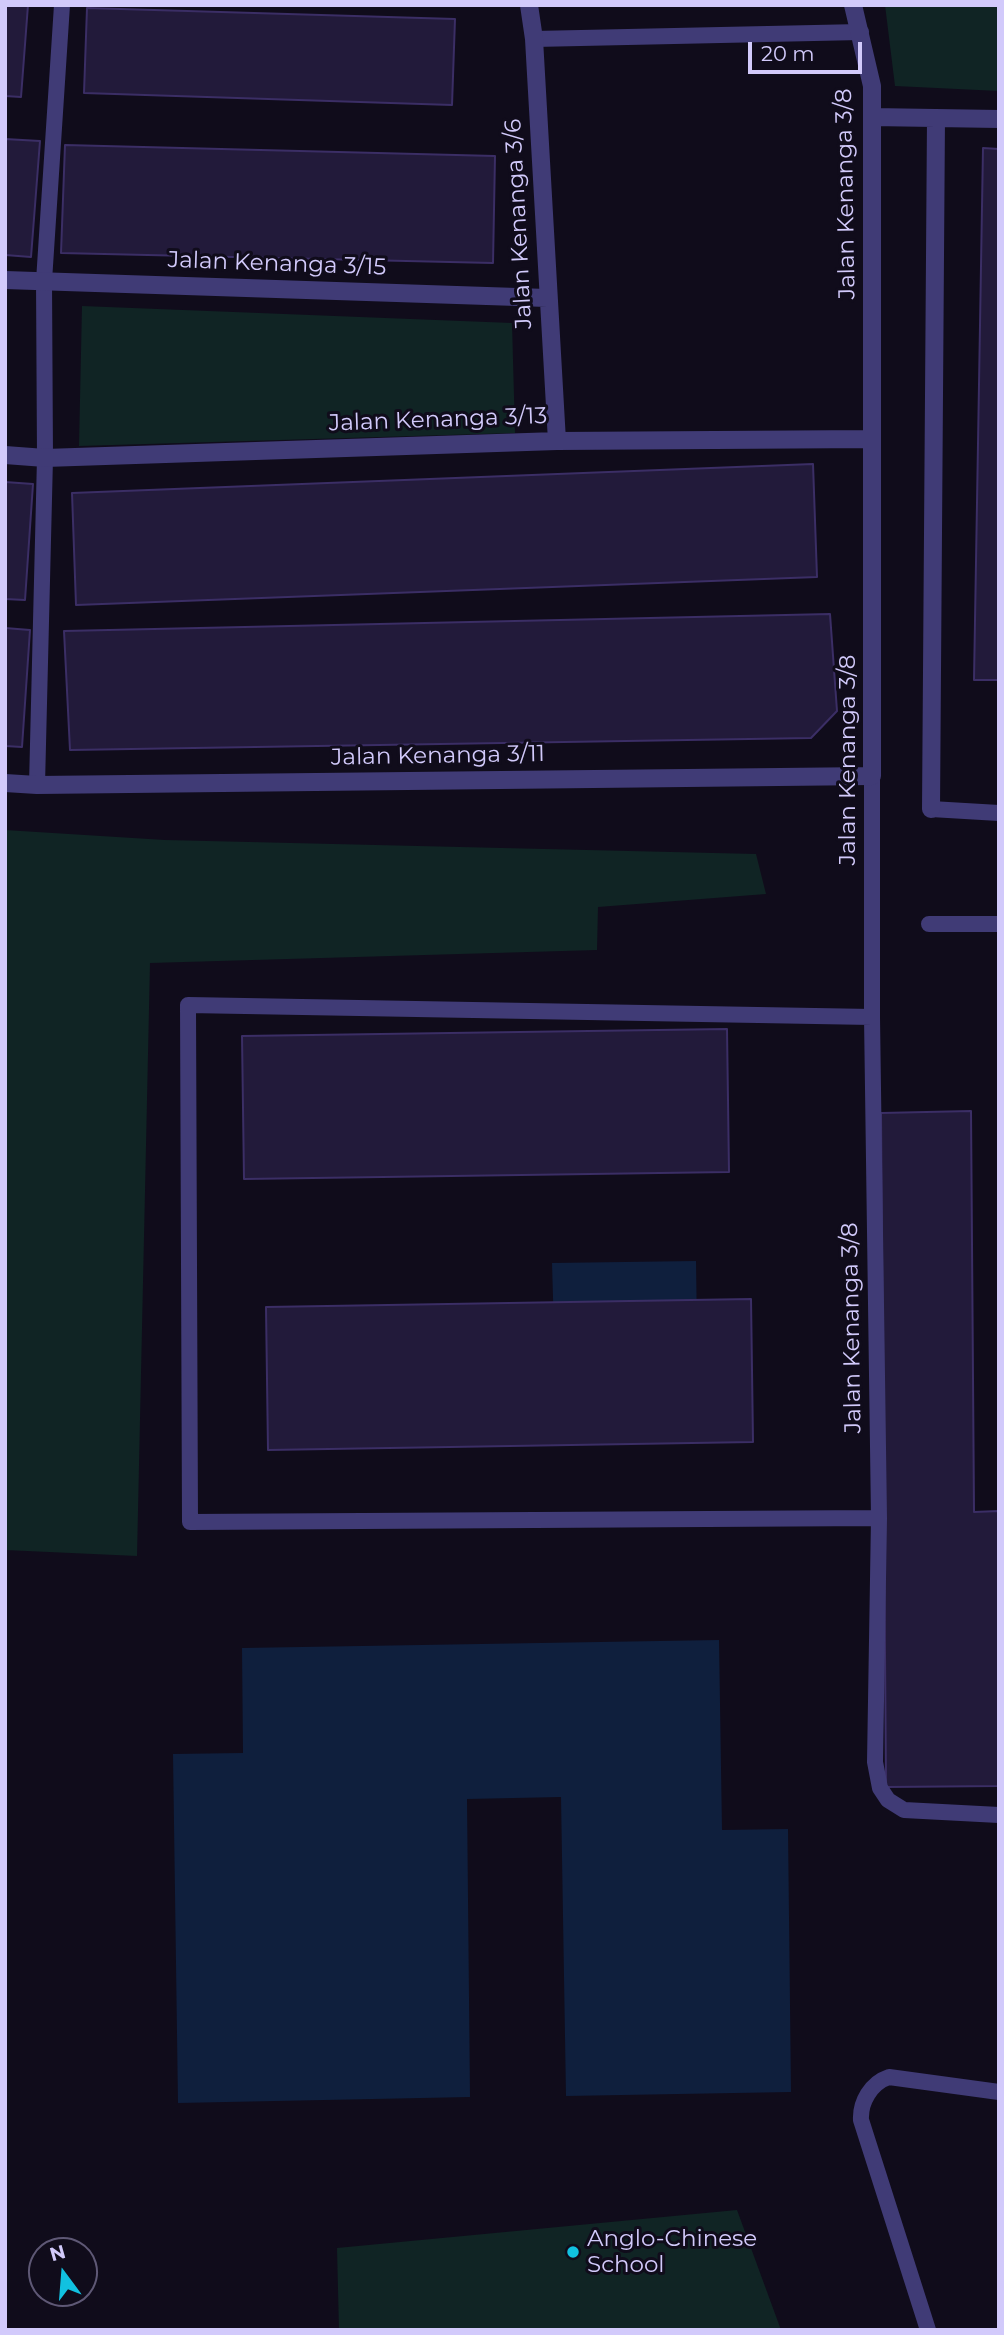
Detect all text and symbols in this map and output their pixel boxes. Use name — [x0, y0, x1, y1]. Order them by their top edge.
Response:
scale bar — [752, 28, 866, 72]
text: 20 m — [761, 41, 815, 66]
street label: Jalan Kenanga 3/8 — [830, 88, 862, 300]
street label: Jalan Kenanga 3/6 — [500, 118, 538, 330]
street label: Jalan Kenanga 3/15 — [167, 246, 387, 282]
street label: Jalan Kenanga 3/13 — [328, 402, 548, 438]
street label: Jalan Kenanga 3/8 — [834, 655, 862, 865]
street label: Jalan Kenanga 3/11 — [331, 740, 545, 772]
street label: Jalan Kenanga 3/8 — [836, 1222, 868, 1434]
place label: Anglo-Chinese School — [587, 2225, 757, 2279]
north arrow — [28, 2237, 98, 2307]
text: N — [47, 2240, 68, 2266]
marker: Anglo-Chinese School — [565, 2244, 581, 2260]

